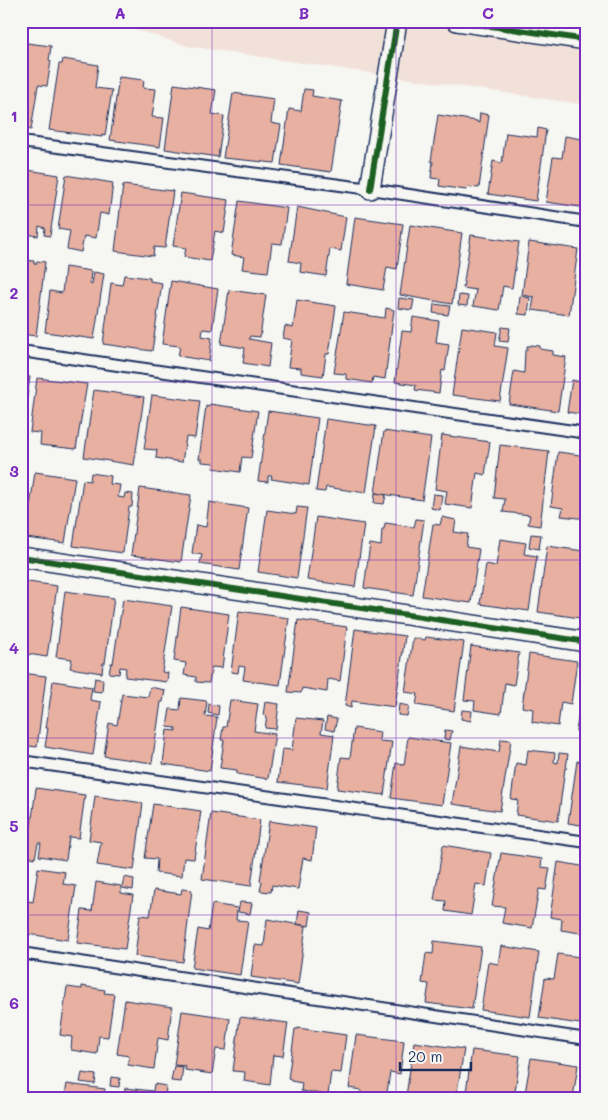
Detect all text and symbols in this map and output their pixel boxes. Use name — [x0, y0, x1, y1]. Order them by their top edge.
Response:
text: A — [114, 2, 126, 23]
text: B — [299, 2, 309, 23]
text: C — [482, 2, 494, 23]
text: 1 — [10, 105, 18, 126]
text: 2 — [10, 282, 19, 303]
text: 3 — [9, 460, 19, 481]
text: 4 — [9, 637, 19, 658]
text: 5 — [9, 815, 19, 836]
text: 6 — [9, 992, 19, 1013]
scale bar — [400, 1040, 472, 1072]
text: 20 m — [408, 1046, 442, 1066]

